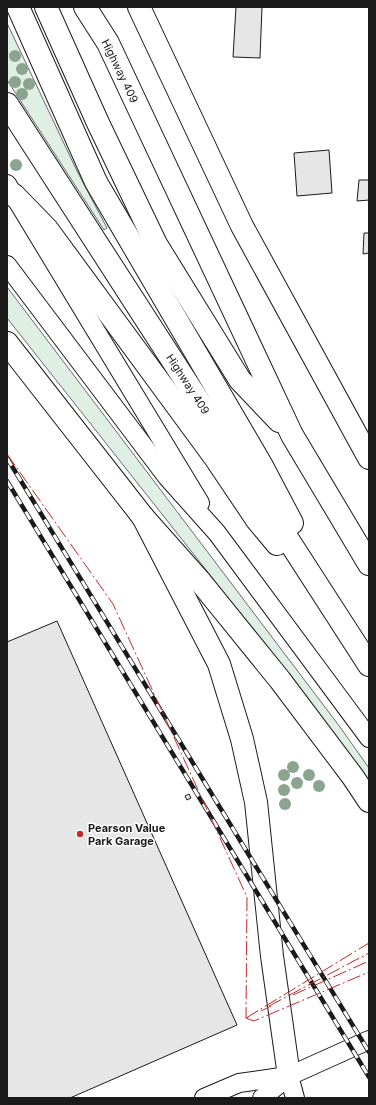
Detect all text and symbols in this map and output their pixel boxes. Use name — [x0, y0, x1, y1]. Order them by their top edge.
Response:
street label: Highway 409 — [99, 37, 142, 105]
street label: Highway 409 — [163, 351, 213, 417]
place label: Pearson Value Park Garage — [88, 821, 166, 848]
marker: Pearson Value Park Garage — [75, 829, 85, 839]

